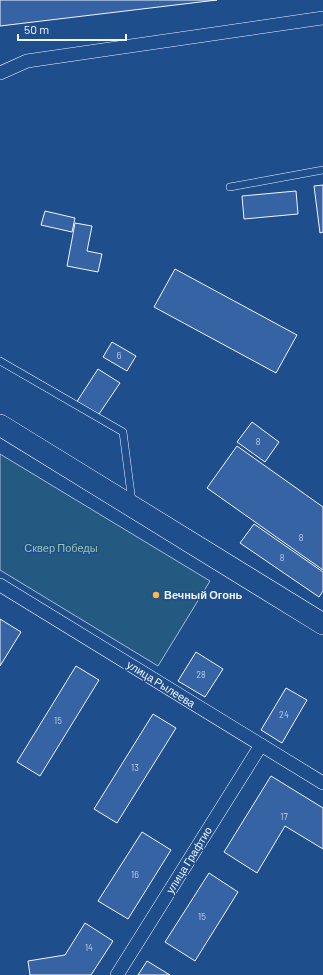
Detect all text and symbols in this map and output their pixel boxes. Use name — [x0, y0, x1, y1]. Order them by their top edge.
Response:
scale bar — [18, 16, 126, 42]
text: 50 m — [24, 22, 49, 36]
house number: 6 — [117, 350, 122, 361]
house number: 8 — [256, 436, 261, 447]
house number: 8 — [299, 532, 304, 543]
park label: Сквер Победы — [24, 541, 98, 554]
house number: 8 — [280, 552, 285, 563]
place label: Вечный Огонь — [164, 588, 243, 601]
marker: Вечный Огонь — [151, 590, 161, 600]
street label: улица Рылеева — [125, 657, 199, 710]
house number: 28 — [196, 669, 206, 680]
house number: 24 — [279, 709, 289, 720]
house number: 15 — [54, 715, 62, 726]
house number: 13 — [131, 762, 139, 773]
house number: 17 — [280, 811, 288, 822]
street label: улица Графтио — [163, 824, 214, 895]
house number: 16 — [131, 869, 139, 880]
house number: 15 — [198, 911, 206, 922]
house number: 14 — [85, 942, 93, 953]

